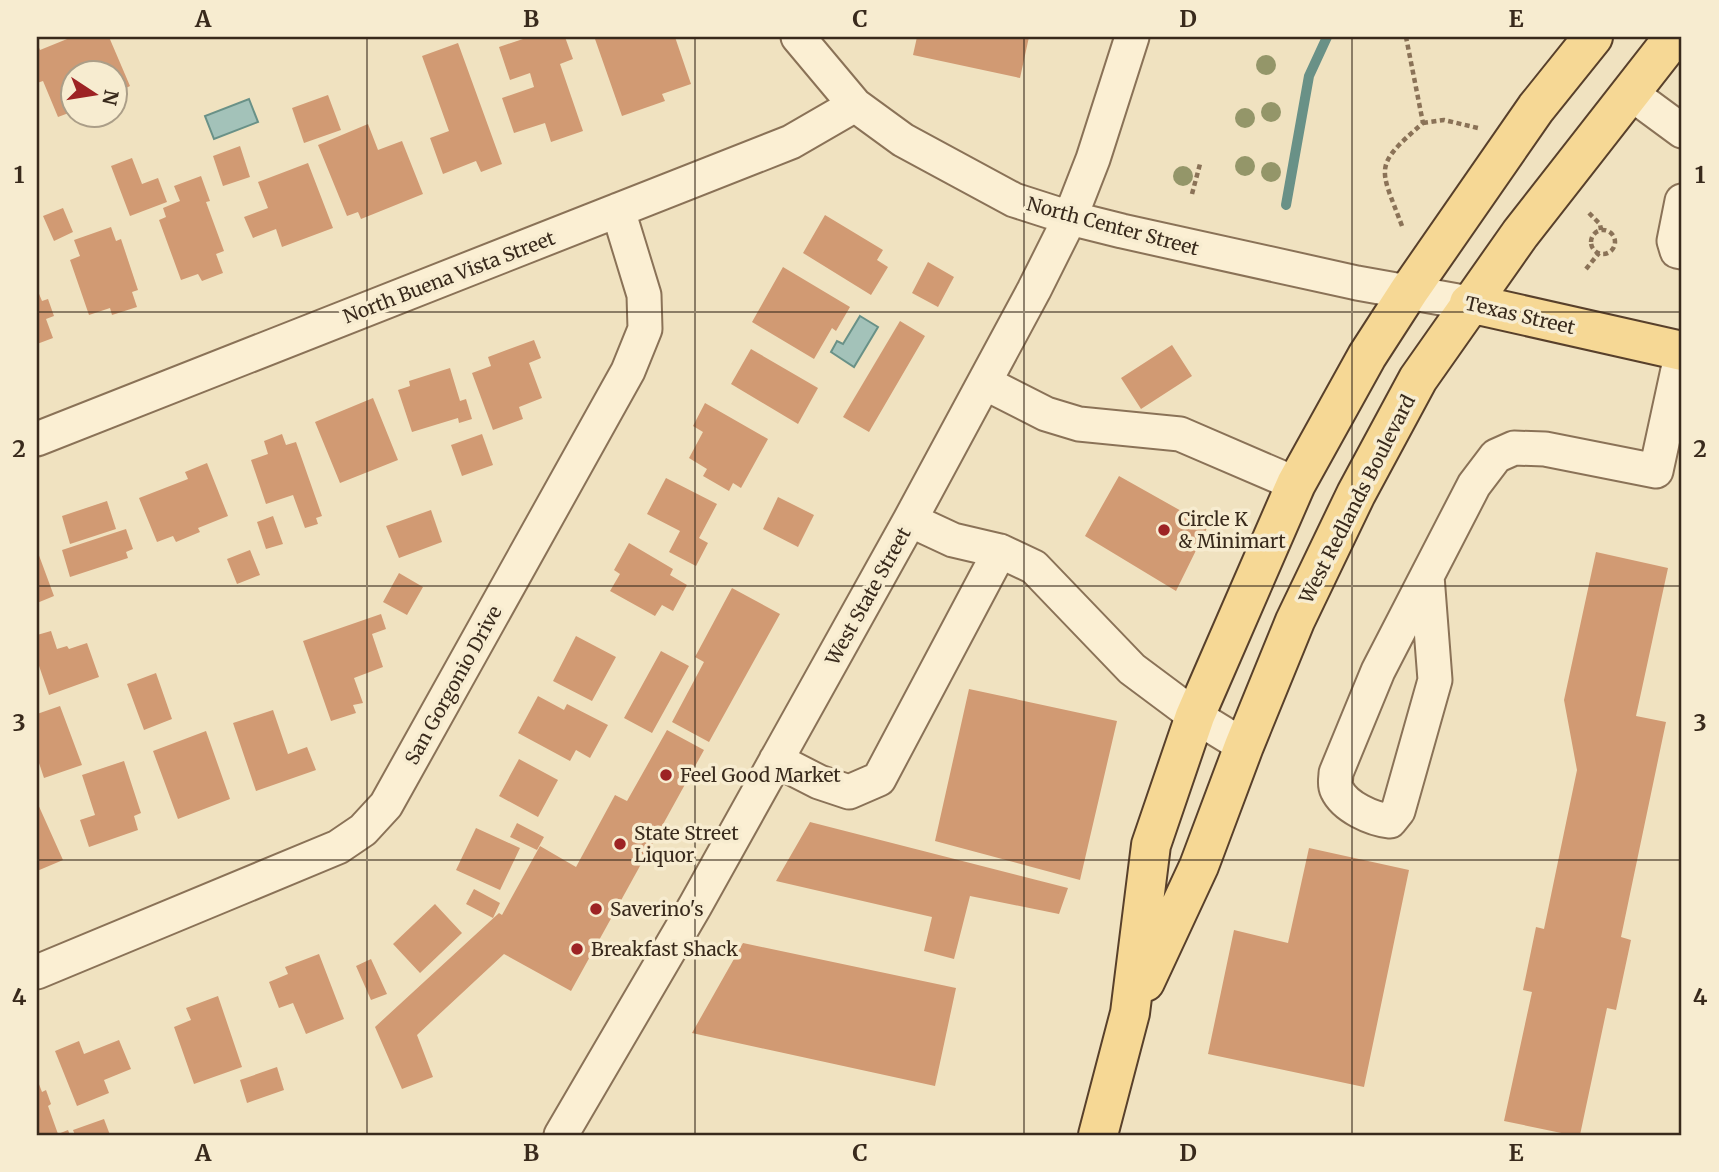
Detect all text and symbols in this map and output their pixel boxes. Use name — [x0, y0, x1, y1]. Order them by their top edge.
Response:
text: A — [194, 4, 212, 33]
text: B — [523, 4, 539, 33]
text: C — [852, 4, 868, 33]
text: D — [1179, 4, 1197, 33]
text: E — [1508, 4, 1524, 33]
north arrow — [60, 60, 130, 130]
text: N — [97, 88, 124, 107]
text: 1 — [14, 160, 25, 189]
text: 1 — [1695, 160, 1706, 189]
street label: North Center Street — [1024, 191, 1202, 261]
street label: North Buena Vista Street — [340, 225, 559, 328]
street label: Texas Street — [1463, 291, 1578, 339]
street label: West Redlands Boulevard — [1293, 391, 1420, 608]
text: 2 — [12, 434, 26, 463]
text: 2 — [1693, 434, 1707, 463]
place label: Circle K & Minimart — [1178, 507, 1286, 553]
street label: West State Street — [820, 522, 916, 670]
marker: Circle K & Minimart — [1156, 522, 1172, 538]
street label: San Gorgonio Drive — [399, 601, 507, 769]
text: 3 — [12, 708, 26, 737]
text: 3 — [1693, 708, 1707, 737]
place label: Feel Good Market — [680, 763, 841, 787]
marker: Feel Good Market — [658, 767, 674, 783]
place label: State Street Liquor — [634, 821, 739, 867]
marker: State Street Liquor — [612, 836, 628, 852]
place label: Saverino's — [610, 897, 704, 921]
marker: Saverino's — [588, 901, 604, 917]
place label: Breakfast Shack — [591, 937, 738, 961]
marker: Breakfast Shack — [569, 941, 585, 957]
text: 4 — [12, 982, 27, 1011]
text: 4 — [1693, 982, 1708, 1011]
text: A — [194, 1138, 212, 1167]
text: B — [523, 1138, 539, 1167]
text: C — [852, 1138, 868, 1167]
text: D — [1179, 1138, 1197, 1167]
text: E — [1508, 1138, 1524, 1167]

